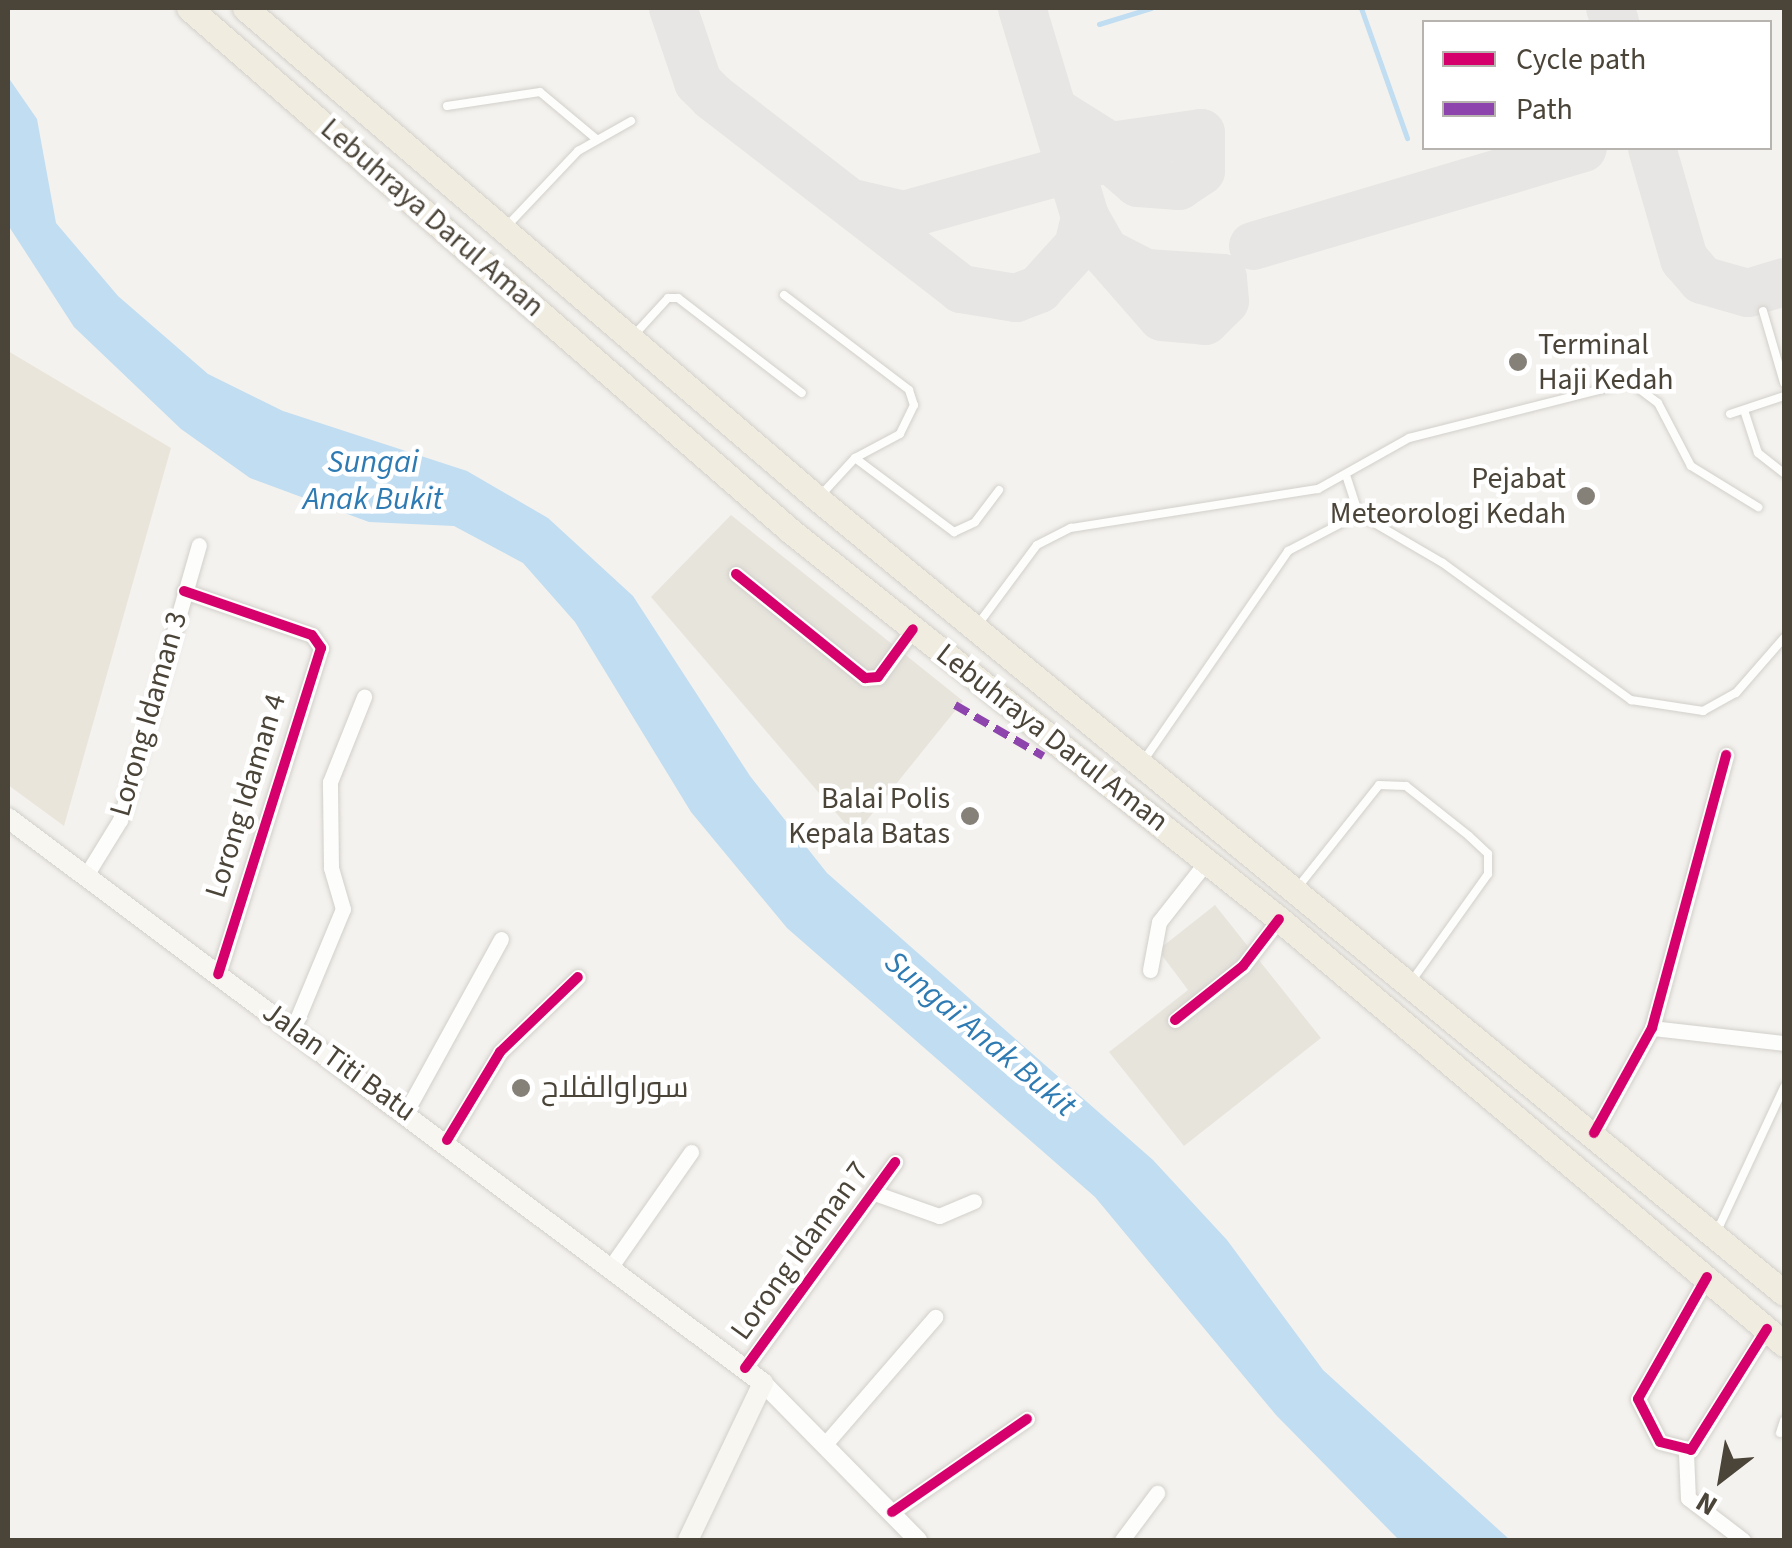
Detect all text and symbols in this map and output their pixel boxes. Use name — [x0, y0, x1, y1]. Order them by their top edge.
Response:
legend — [1422, 20, 1772, 150]
text: Cycle path — [1516, 38, 1646, 81]
text: Path — [1516, 88, 1573, 131]
street label: Lebuhraya Darul Aman — [313, 111, 551, 325]
place label: Terminal Haji Kedah — [1538, 327, 1674, 398]
marker: Terminal Haji Kedah — [1507, 351, 1529, 373]
water label: Sungai Anak Bukit — [303, 444, 443, 519]
place label: Pejabat Meteorologi Kedah — [1330, 461, 1566, 532]
marker: Pejabat Meteorologi Kedah — [1575, 485, 1597, 507]
street label: Lorong Idaman 3 — [103, 607, 195, 821]
street label: Lebuhraya Darul Aman — [929, 636, 1175, 840]
street label: Lorong Idaman 4 — [198, 690, 294, 902]
place label: Balai Polis Kepala Batas — [788, 781, 950, 852]
marker: Balai Polis Kepala Batas — [959, 805, 981, 827]
water label: Sungai Anak Bukit — [877, 943, 1083, 1125]
street label: Jalan Titi Batu — [255, 994, 423, 1130]
place label: سوراوالفلاح — [541, 1070, 688, 1106]
marker: سوراوالفلاح — [510, 1077, 532, 1099]
street label: Lorong Idaman 7 — [723, 1155, 877, 1347]
north arrow — [1672, 1428, 1772, 1528]
text: N — [1688, 1482, 1725, 1526]

